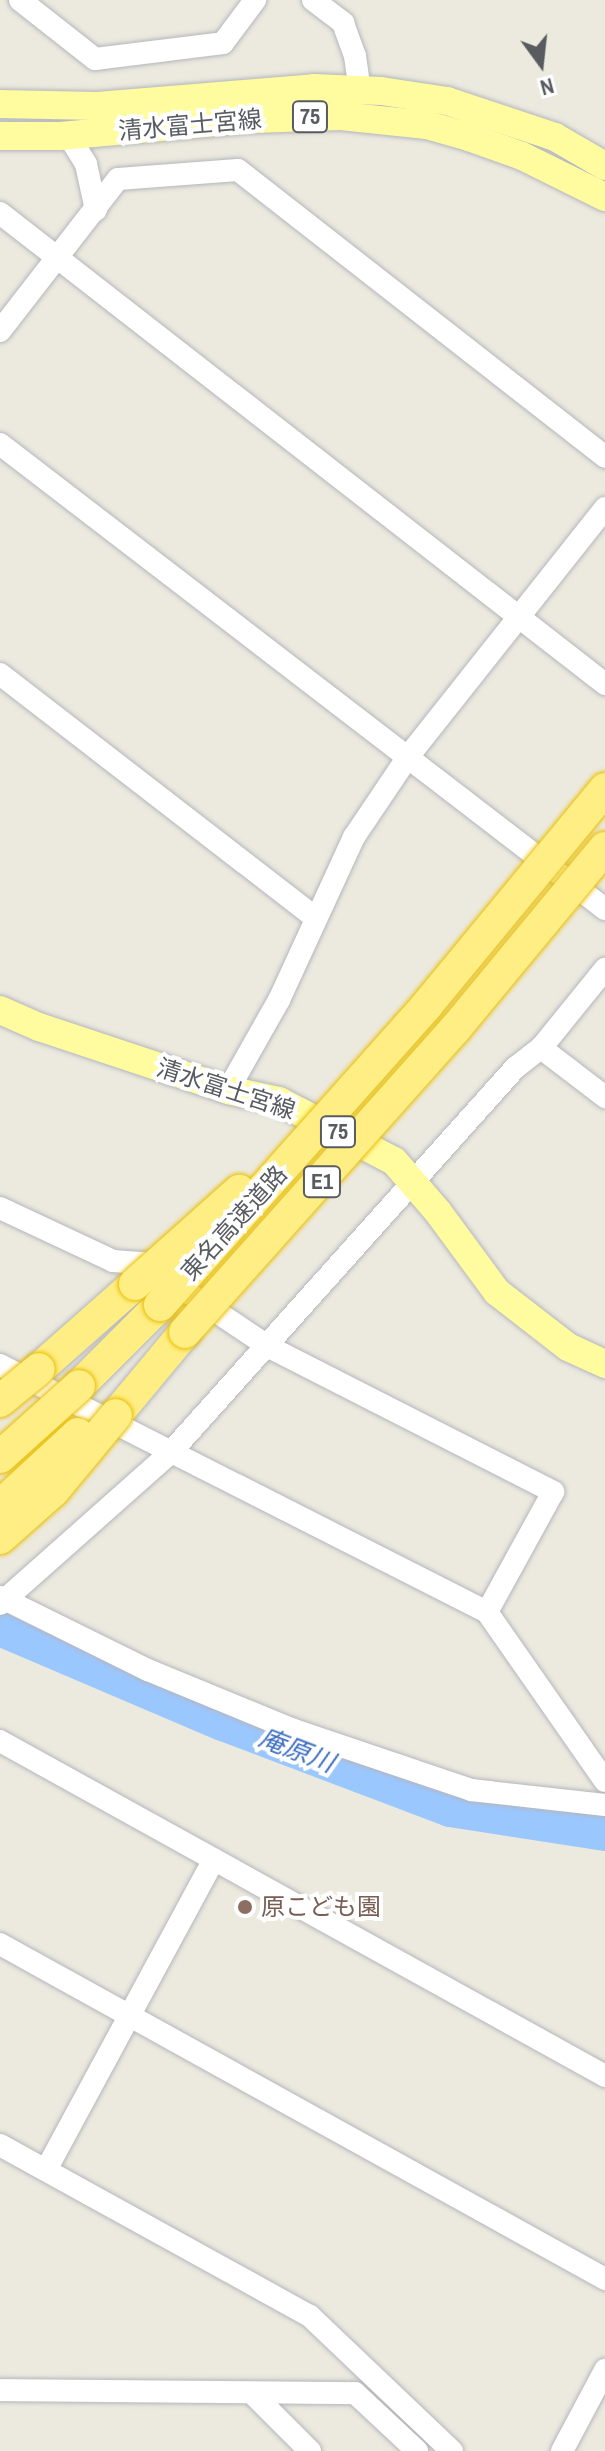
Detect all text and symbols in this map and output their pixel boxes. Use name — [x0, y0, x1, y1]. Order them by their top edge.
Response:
north arrow — [501, 24, 581, 104]
text: N — [537, 71, 557, 103]
road number: 75 — [290, 99, 330, 135]
street label: 清水富士宮線 — [117, 104, 263, 146]
street label: 清水富士宮線 — [153, 1053, 299, 1125]
road number: 75 — [318, 1114, 358, 1150]
street label: 東名高速道路 — [175, 1160, 293, 1286]
road number: E1 — [302, 1164, 342, 1200]
water label: 庵原川 — [255, 1721, 339, 1779]
place label: 原こども園 — [261, 1893, 381, 1921]
marker: 原こども園 — [236, 1898, 254, 1916]

